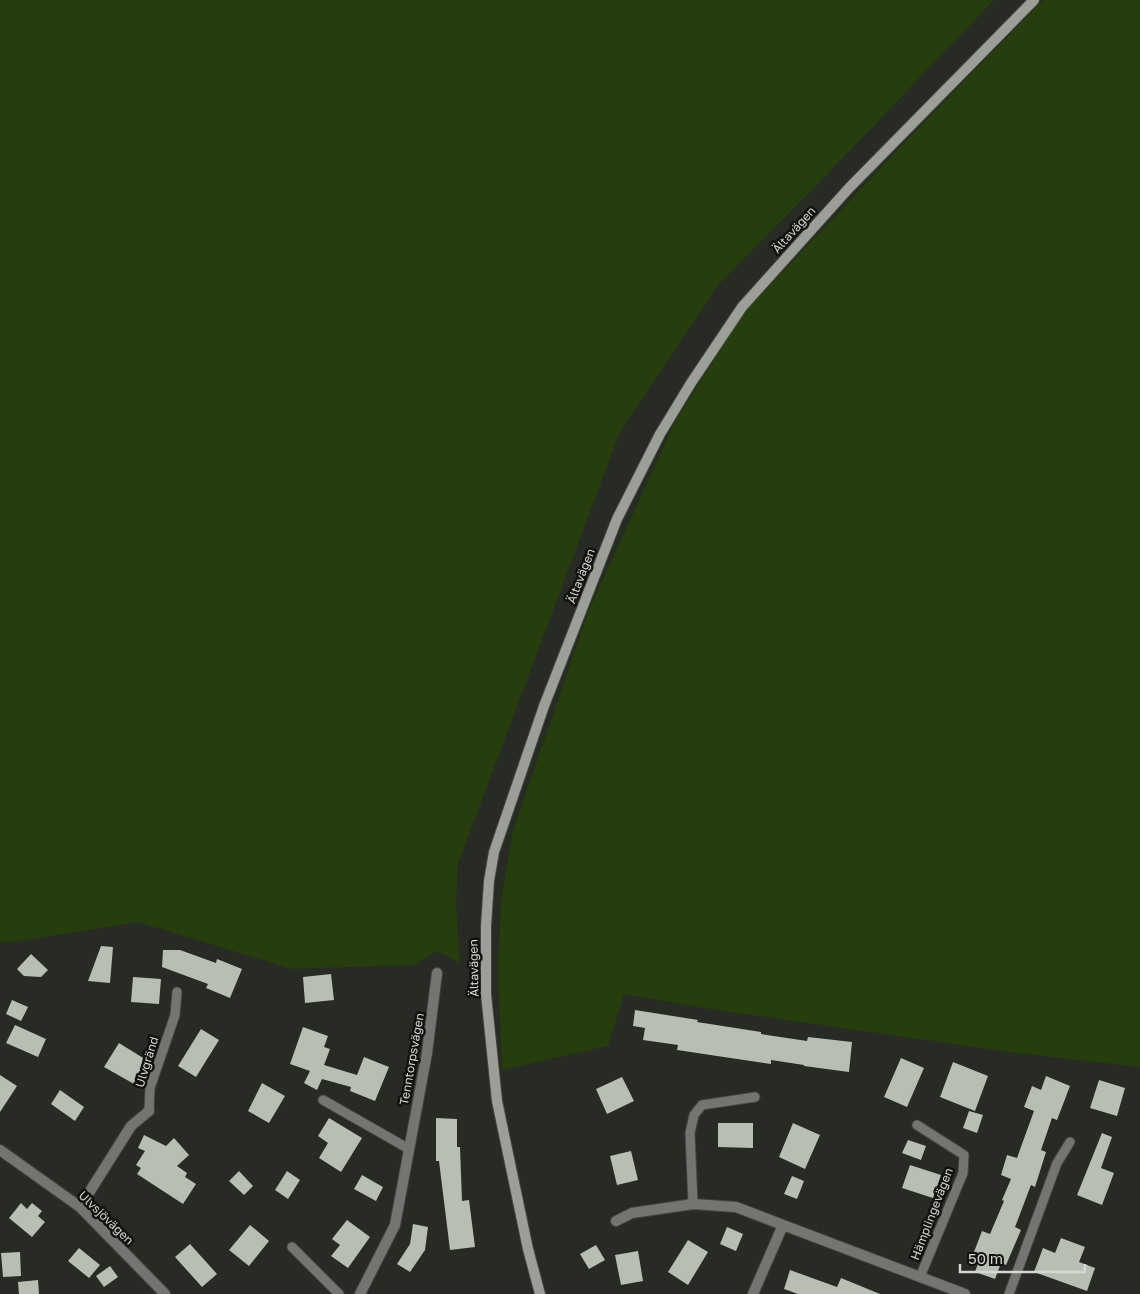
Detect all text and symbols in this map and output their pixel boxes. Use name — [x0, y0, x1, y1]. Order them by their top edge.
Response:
street label: Ältavägen — [769, 203, 819, 256]
street label: Ältavägen — [563, 546, 598, 605]
street label: Ältavägen — [465, 939, 482, 997]
street label: Tenntorpsvägen — [396, 1012, 427, 1106]
street label: Ulvgränd — [132, 1035, 161, 1089]
street label: Hämplingevägen — [907, 1166, 956, 1262]
street label: Ulvsjövägen — [76, 1188, 137, 1248]
scale bar — [960, 1242, 1085, 1274]
text: 50 m — [968, 1249, 1003, 1267]

